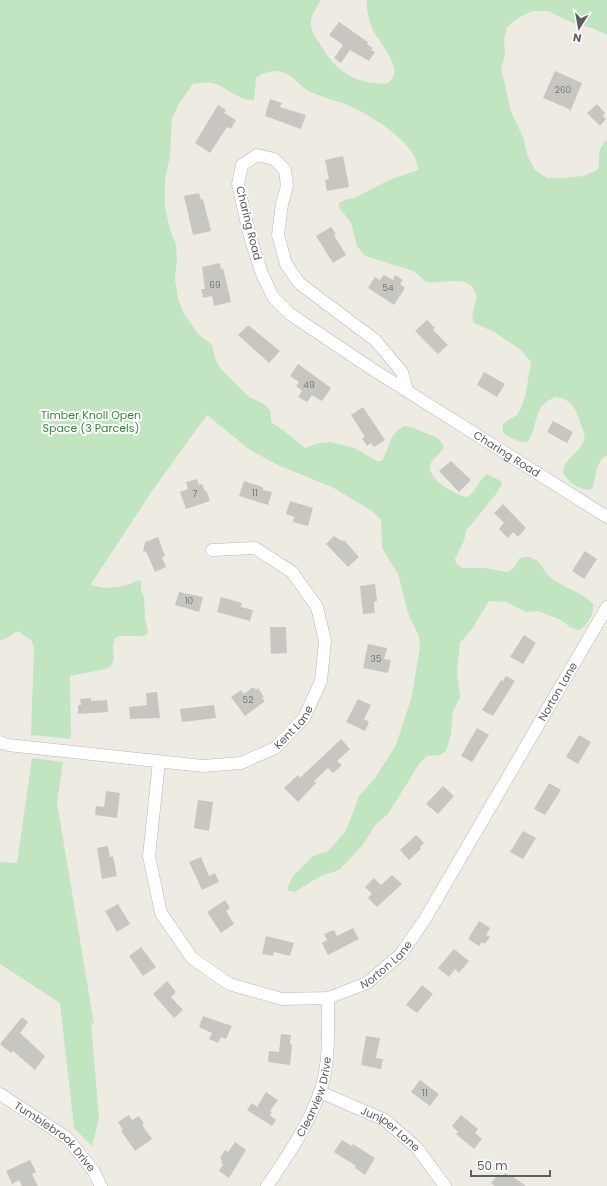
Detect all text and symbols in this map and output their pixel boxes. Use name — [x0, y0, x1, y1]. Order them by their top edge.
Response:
north arrow — [559, 8, 599, 48]
text: N — [572, 29, 583, 46]
house number: 260 — [555, 84, 572, 96]
street label: Charing Road — [232, 184, 266, 262]
house number: 69 — [209, 279, 221, 291]
house number: 54 — [382, 282, 394, 294]
house number: 49 — [303, 379, 315, 391]
park label: Timber Knoll Open Space (3 Parcels) — [41, 407, 141, 436]
street label: Charing Road — [470, 427, 543, 481]
house number: 11 — [252, 487, 258, 499]
house number: 7 — [193, 488, 198, 500]
house number: 10 — [185, 595, 194, 607]
house number: 35 — [371, 653, 382, 665]
street label: Norton Lane — [534, 659, 581, 724]
house number: 52 — [243, 694, 253, 706]
street label: Kent Lane — [270, 703, 317, 753]
street label: Norton Lane — [358, 937, 416, 993]
street label: Clearview Drive — [292, 1056, 335, 1140]
house number: 11 — [422, 1087, 428, 1099]
street label: Tumblebrook Drive — [11, 1097, 99, 1175]
street label: Juniper Lane — [358, 1102, 424, 1155]
scale bar — [471, 1152, 550, 1178]
text: 50 m — [477, 1157, 508, 1174]

